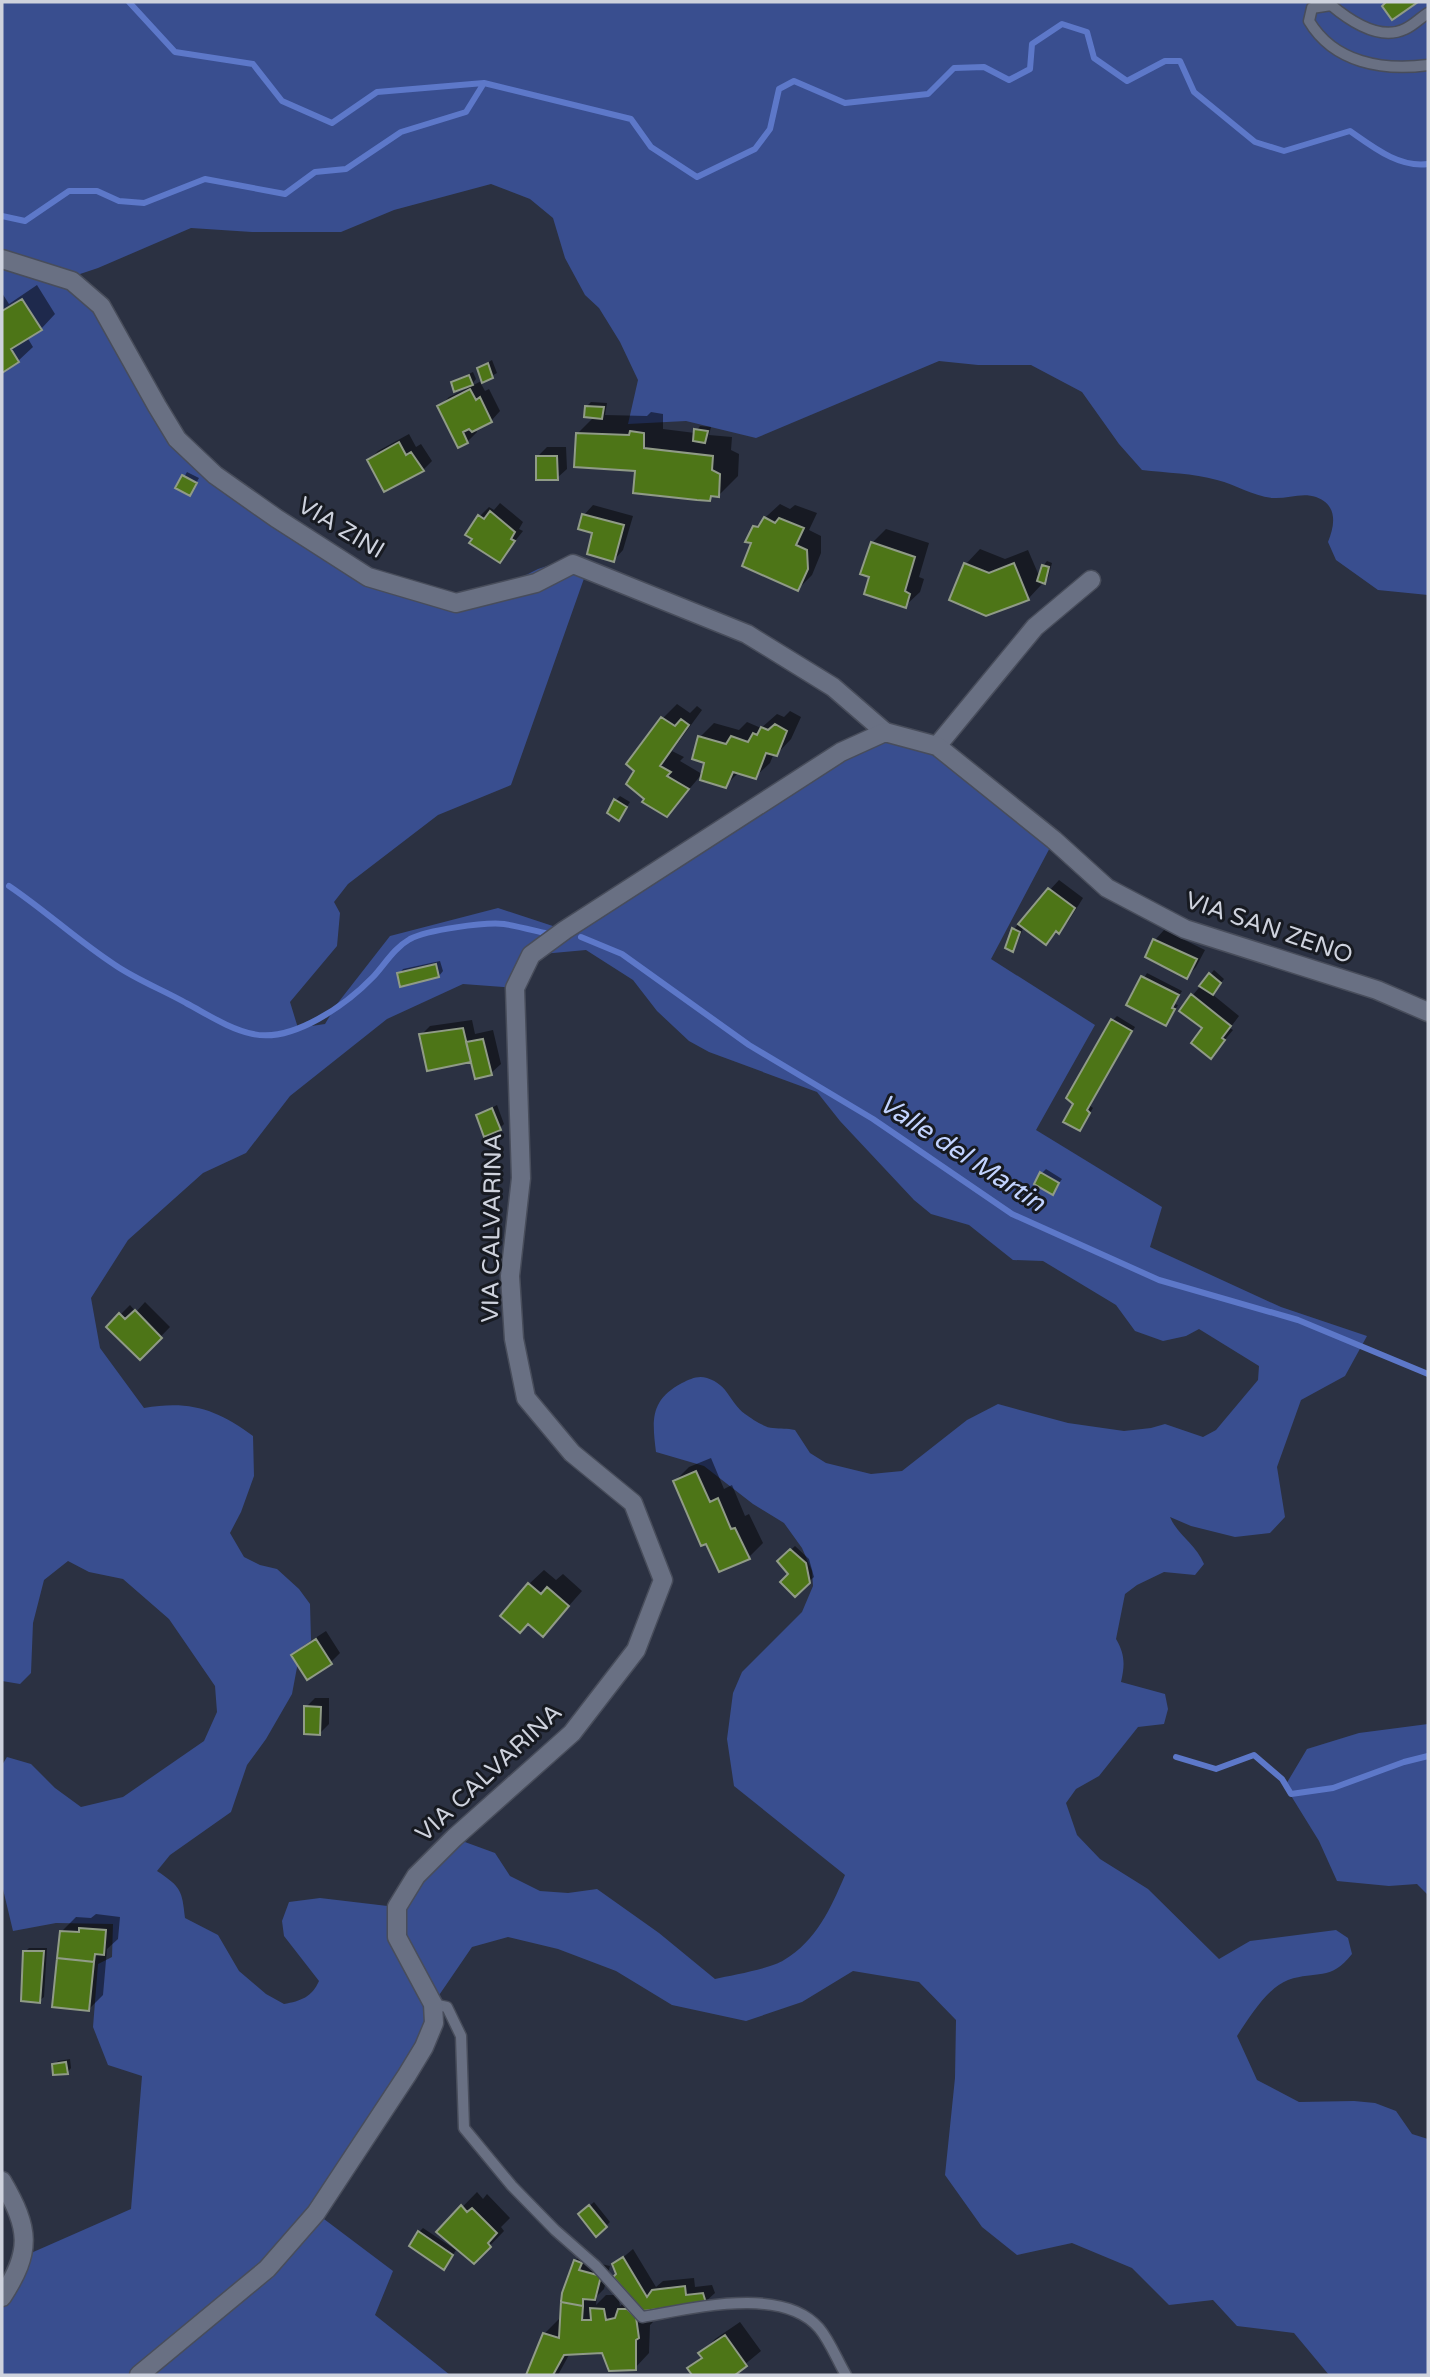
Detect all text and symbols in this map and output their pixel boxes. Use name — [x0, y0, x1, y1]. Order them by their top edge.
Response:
street label: VIA ZINI — [292, 491, 390, 565]
street label: VIA SAN ZENO — [1181, 886, 1357, 970]
water label: Valle del Martin — [873, 1088, 1052, 1219]
street label: VIA CALVARINA — [476, 1133, 508, 1323]
street label: VIA CALVARINA — [410, 1698, 568, 1848]

